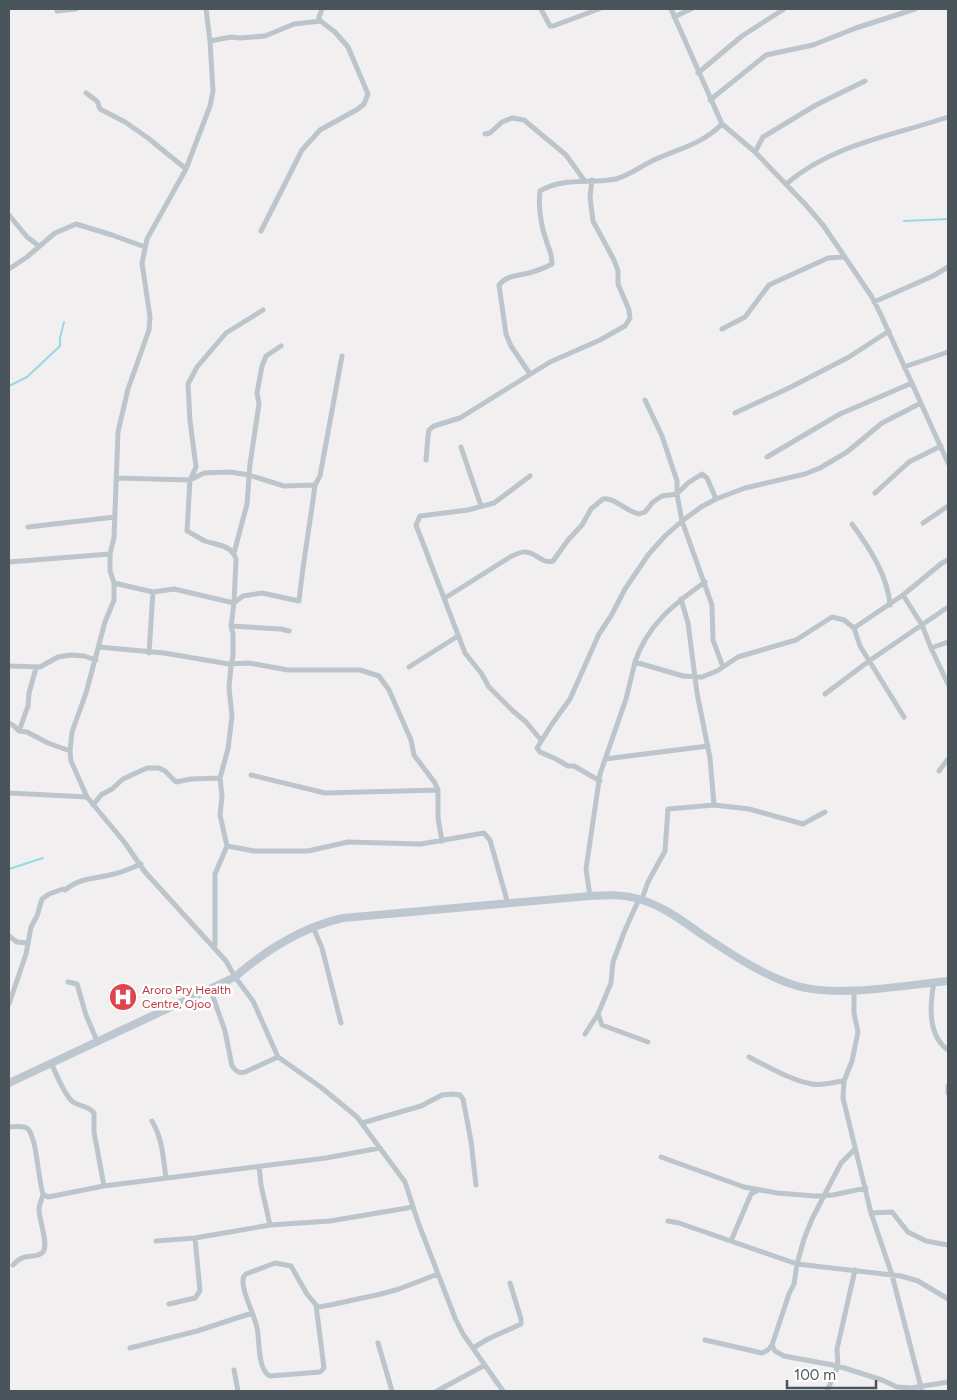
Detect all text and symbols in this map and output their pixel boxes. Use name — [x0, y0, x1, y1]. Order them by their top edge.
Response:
hospital icon: Aroro Pry Health Centre, Ojoo — [108, 982, 138, 1012]
place label: Aroro Pry Health Centre, Ojoo — [142, 983, 231, 1011]
scale bar — [787, 1358, 876, 1390]
text: 100 m — [794, 1366, 836, 1384]

